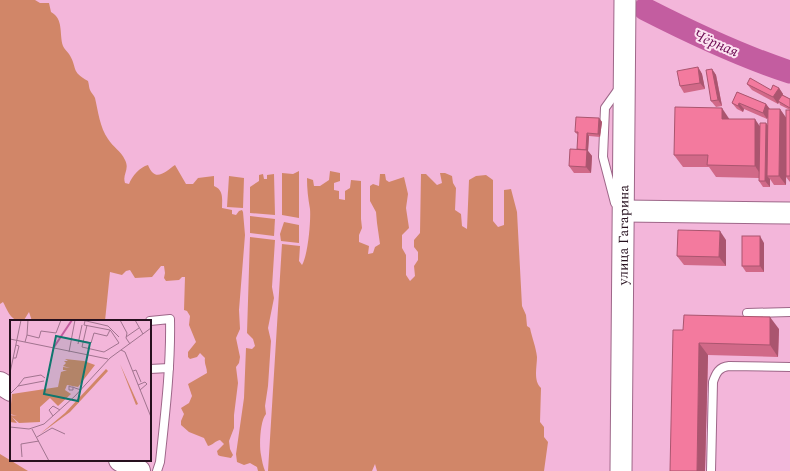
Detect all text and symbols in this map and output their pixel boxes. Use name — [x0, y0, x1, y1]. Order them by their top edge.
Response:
water label: Чёрная — [690, 24, 742, 63]
street label: улица Гагарина — [613, 185, 634, 286]
inset map — [10, 320, 151, 461]

